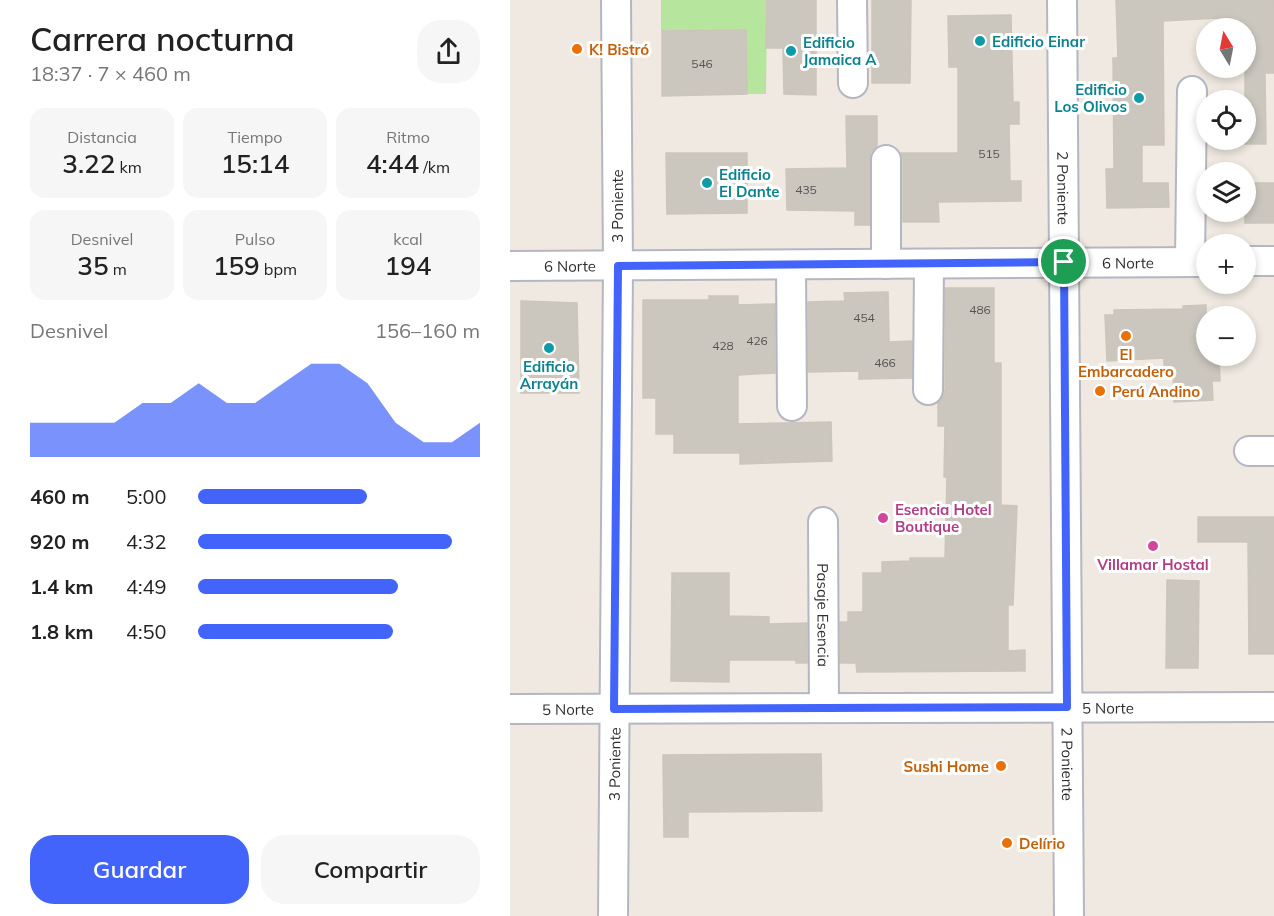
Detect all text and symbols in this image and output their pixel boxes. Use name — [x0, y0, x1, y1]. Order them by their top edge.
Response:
text: Carrera nocturna — [30, 18, 295, 59]
north arrow — [1196, 18, 1256, 78]
map controls — [1196, 18, 1256, 366]
button: share — [417, 20, 480, 83]
place label: Edificio Einar — [992, 32, 1085, 51]
place label: Edificio Jamaica A — [803, 33, 877, 69]
marker: Edificio Einar — [973, 34, 987, 48]
place label: K! Bistró — [589, 40, 649, 59]
marker: K! Bistró — [570, 42, 584, 56]
marker: Edificio Jamaica A — [784, 44, 798, 58]
house number: 546 — [691, 56, 713, 71]
text: 18:37 · 7 × 460 m — [30, 61, 191, 86]
place label: Edificio Los Olivos — [1054, 80, 1127, 116]
button: locate — [1196, 90, 1256, 150]
marker: Edificio Los Olivos — [1132, 91, 1146, 105]
text: Distancia — [67, 127, 137, 147]
text: Tiempo — [228, 127, 282, 147]
text: Ritmo — [386, 127, 430, 147]
house number: 515 — [978, 146, 1000, 161]
text: 3.22 — [62, 147, 115, 180]
text: 15:14 — [221, 147, 289, 180]
text: 4:44 — [366, 147, 419, 180]
street label: 2 Poniente — [1054, 151, 1073, 225]
text: km — [115, 157, 142, 177]
text: /km — [419, 157, 450, 177]
button: layers — [1196, 162, 1256, 222]
place label: Edificio El Dante — [719, 165, 780, 201]
street label: 3 Poniente — [608, 169, 627, 243]
marker: Edificio El Dante — [700, 176, 714, 190]
house number: 435 — [795, 182, 817, 197]
text: Desnivel — [71, 229, 133, 249]
text: Pulso — [235, 229, 275, 249]
text: kcal — [393, 229, 423, 249]
button: + — [1196, 234, 1256, 294]
pin — [1038, 236, 1089, 287]
icon: arrive — [1047, 245, 1080, 278]
text: 35 — [77, 249, 108, 282]
text: 159 — [213, 249, 260, 282]
text: 194 — [385, 249, 431, 282]
street label: 6 Norte — [1102, 253, 1154, 272]
street label: 6 Norte — [544, 256, 596, 275]
text: m — [108, 259, 127, 279]
text: bpm — [260, 259, 297, 279]
house number: 486 — [969, 302, 991, 317]
button: − — [1196, 306, 1256, 366]
house number: 454 — [853, 310, 875, 325]
text: Desnivel — [30, 318, 108, 343]
text: 156–160 m — [375, 318, 480, 343]
marker: El Embarcadero — [1119, 329, 1133, 343]
house number: 426 — [746, 333, 768, 348]
house number: 428 — [712, 338, 734, 353]
marker: Edificio Arrayán — [542, 341, 556, 355]
place label: El Embarcadero — [1078, 345, 1174, 381]
house number: 466 — [874, 355, 896, 370]
place label: Edificio Arrayán — [520, 357, 578, 393]
place label: Perú Andino — [1112, 382, 1200, 401]
marker: Perú Andino — [1093, 384, 1107, 398]
text: 460 m — [30, 484, 89, 509]
text: 5:00 — [126, 484, 167, 509]
place label: Esencia Hotel Boutique — [895, 500, 992, 536]
marker: Esencia Hotel Boutique — [876, 511, 890, 525]
text: 920 m — [30, 529, 89, 554]
text: 4:32 — [126, 529, 167, 554]
marker: Villamar Hostal — [1146, 539, 1160, 553]
place label: Villamar Hostal — [1096, 555, 1209, 574]
street label: Pasaje Esencia — [814, 563, 833, 667]
text: 1.4 km — [30, 574, 93, 599]
text: 4:49 — [126, 574, 167, 599]
text: 1.8 km — [30, 619, 93, 644]
text: 4:50 — [126, 619, 167, 644]
street label: 5 Norte — [1082, 698, 1134, 717]
street label: 5 Norte — [542, 699, 594, 718]
street label: 3 Poniente — [604, 727, 624, 801]
street label: 2 Poniente — [1058, 727, 1078, 801]
place label: Sushi Home — [904, 757, 989, 776]
marker: Sushi Home — [994, 759, 1008, 773]
place label: Delírio — [1019, 834, 1065, 853]
button: Guardar — [30, 835, 249, 904]
button: Compartir — [261, 835, 480, 904]
marker: Delírio — [1000, 836, 1014, 850]

